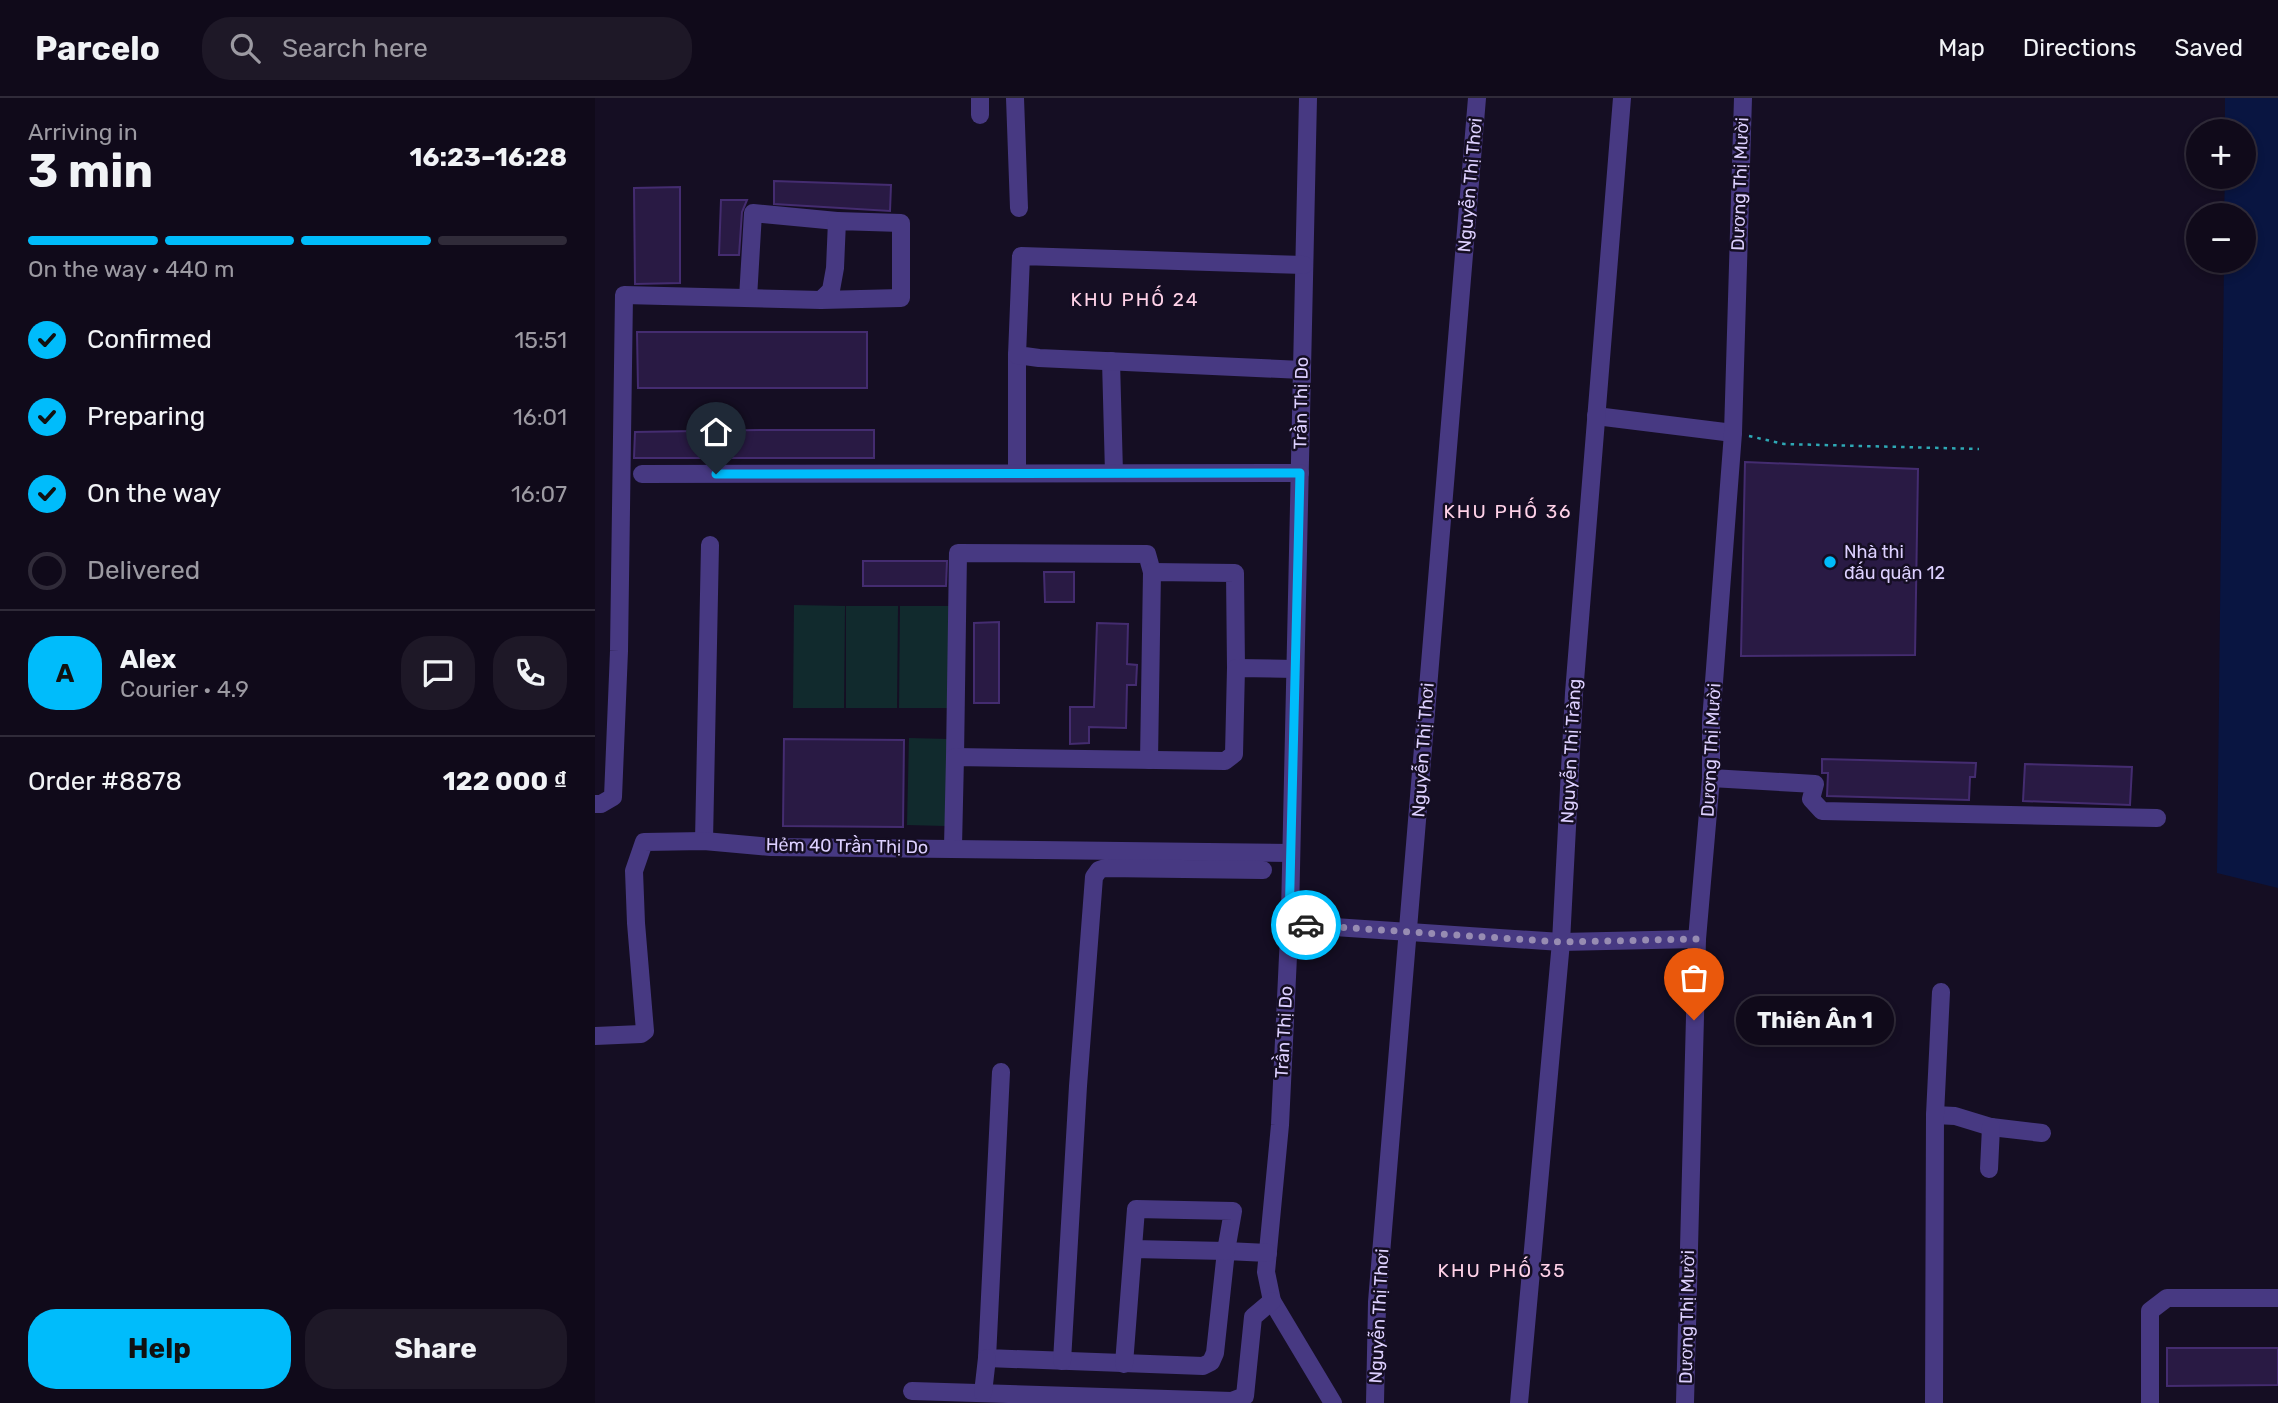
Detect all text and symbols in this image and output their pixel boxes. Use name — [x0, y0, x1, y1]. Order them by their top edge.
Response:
search box — [202, 17, 692, 80]
text: Parcelo — [35, 29, 160, 68]
icon: search — [226, 29, 264, 67]
text: Search here — [282, 33, 428, 64]
text: Map — [1938, 34, 1985, 62]
text: Directions — [2023, 34, 2136, 62]
text: Saved — [2174, 34, 2243, 62]
street label: Nguyễn Thị Thơi — [1452, 117, 1487, 253]
street label: Dương Thị Mười — [1727, 117, 1753, 251]
text: Arriving in — [28, 118, 138, 146]
map controls — [2186, 119, 2256, 273]
button: + — [2186, 119, 2256, 189]
text: 16:23–16:28 — [410, 142, 567, 173]
text: 3 min — [28, 144, 153, 199]
button: − — [2186, 203, 2256, 273]
text: On the way · 440 m — [28, 255, 234, 283]
district label: KHU PHỐ 24 — [1070, 285, 1200, 311]
icon: check — [28, 321, 66, 359]
text: Confirmed — [87, 324, 212, 355]
text: 15:51 — [514, 326, 567, 354]
street label: Trần Thị Do — [1288, 356, 1313, 449]
icon: check — [28, 398, 66, 436]
text: Preparing — [87, 401, 205, 432]
pin — [686, 402, 746, 474]
text: 16:01 — [513, 403, 567, 431]
icon: home — [697, 413, 735, 451]
icon: check — [28, 475, 66, 513]
text: On the way — [87, 478, 221, 509]
text: 16:07 — [511, 480, 567, 508]
district label: KHU PHỐ 36 — [1443, 497, 1573, 523]
place label: Nhà thi đấu quận 12 — [1844, 541, 1945, 584]
marker: Nhà thi đấu quận 12 — [1822, 554, 1838, 570]
text: Delivered — [87, 555, 200, 586]
button: chat — [401, 636, 475, 710]
button: phone — [493, 636, 567, 710]
text: Alex — [120, 644, 176, 675]
text: A — [56, 658, 74, 689]
text: Courier · 4.9 — [120, 675, 249, 703]
street label: Nguyễn Thị Tràng — [1555, 678, 1586, 824]
street label: Nguyễn Thị Thơi — [1407, 682, 1439, 818]
street label: Dương Thị Mười — [1697, 683, 1725, 817]
text: Order #8878 — [28, 766, 182, 797]
text: 122 000 ₫ — [443, 766, 567, 797]
street label: Hẻm 40 Trần Thị Do — [766, 833, 928, 858]
courier — [1271, 890, 1341, 960]
icon: car — [1287, 906, 1325, 944]
pin — [1664, 948, 1724, 1020]
icon: bag — [1675, 959, 1713, 997]
street label: Trần Thị Do — [1270, 985, 1297, 1079]
callout: Thiên Ân 1 — [1736, 996, 1893, 1044]
text: Thiên Ân 1 — [1757, 1006, 1873, 1034]
street label: Nguyễn Thị Thơi — [1364, 1248, 1394, 1384]
street label: Dương Thị Mười — [1675, 1250, 1699, 1384]
district label: KHU PHỐ 35 — [1438, 1256, 1566, 1282]
button: Help — [28, 1309, 291, 1389]
button: Share — [305, 1309, 567, 1389]

